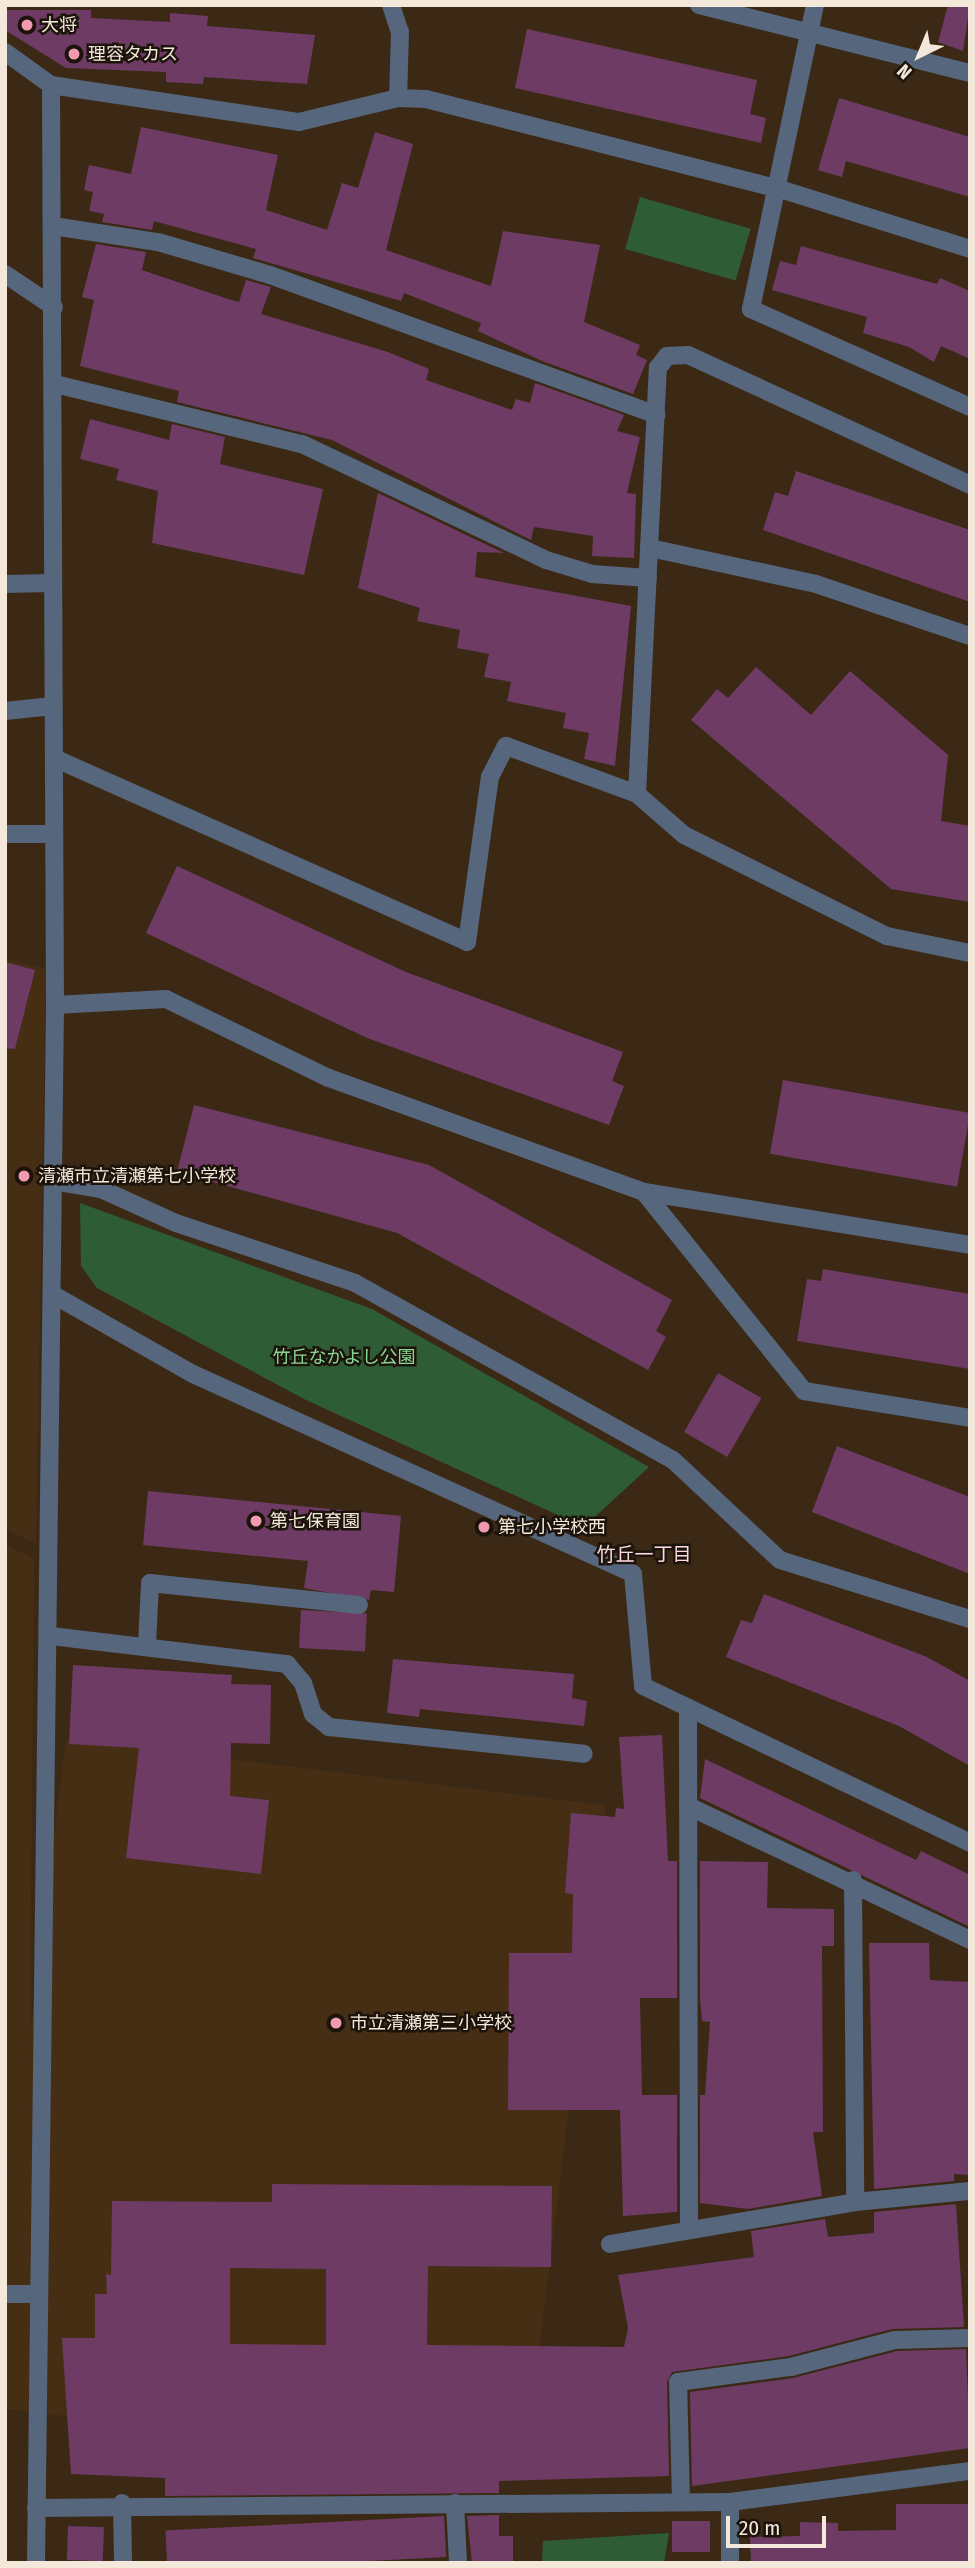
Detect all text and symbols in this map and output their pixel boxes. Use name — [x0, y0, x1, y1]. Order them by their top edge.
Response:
place label: 大将 — [41, 14, 77, 36]
marker: 大将 — [19, 17, 35, 33]
north arrow — [884, 21, 954, 91]
place label: 理容タカス — [88, 43, 178, 65]
marker: 理容タカス — [66, 46, 82, 62]
text: N — [892, 59, 916, 84]
place label: 清瀬市立清瀬第七小学校 — [38, 1165, 236, 1187]
marker: 清瀬市立清瀬第七小学校 — [16, 1168, 32, 1184]
park label: 竹丘なかよし公園 — [272, 1346, 416, 1368]
place label: 第七保育園 — [270, 1510, 360, 1532]
marker: 第七保育園 — [248, 1513, 264, 1529]
place label: 第七小学校西 — [498, 1516, 606, 1538]
marker: 第七小学校西 — [476, 1519, 492, 1535]
district label: 竹丘一丁目 — [597, 1544, 691, 1566]
place label: 市立清瀬第三小学校 — [350, 2012, 512, 2034]
marker: 市立清瀬第三小学校 — [328, 2015, 344, 2031]
scale bar — [730, 2502, 830, 2546]
text: 20 m — [739, 2515, 780, 2541]

